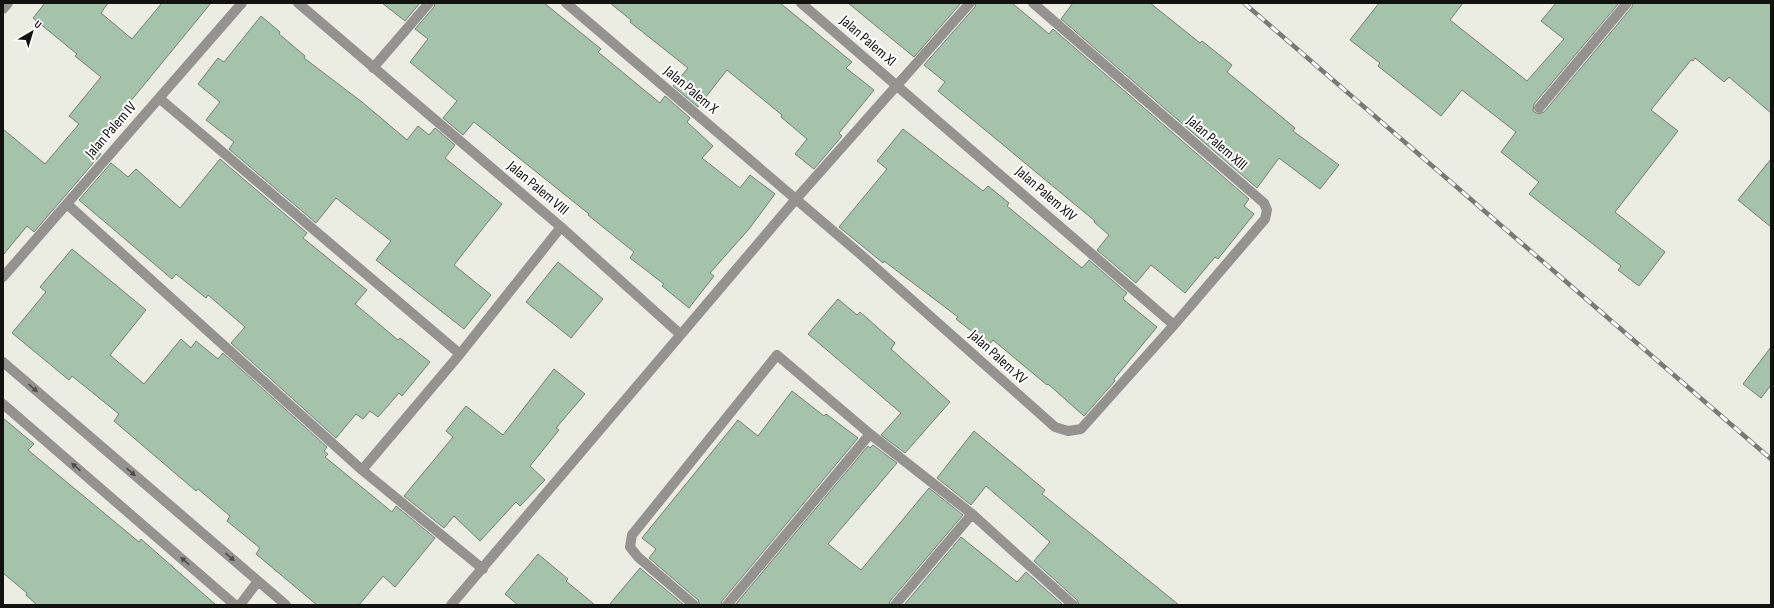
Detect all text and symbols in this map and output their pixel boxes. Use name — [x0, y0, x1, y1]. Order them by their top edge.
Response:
street label: Jalan Palem XI — [835, 11, 900, 71]
north arrow — [12, 12, 52, 52]
text: U — [32, 18, 44, 32]
street label: Jalan Palem X — [659, 61, 723, 119]
street label: Jalan Palem IV — [81, 98, 141, 163]
street label: Jalan Palem XIII — [1182, 111, 1251, 175]
street label: Jalan Palem VIII — [502, 156, 573, 219]
street label: Jalan Palem XIV — [1011, 162, 1081, 226]
street label: Jalan Palem XV — [964, 325, 1031, 388]
one-way arrow — [27, 383, 38, 392]
one-way arrow — [71, 463, 80, 472]
one-way arrow — [126, 468, 137, 477]
one-way arrow — [225, 552, 235, 561]
one-way arrow — [179, 557, 190, 566]

